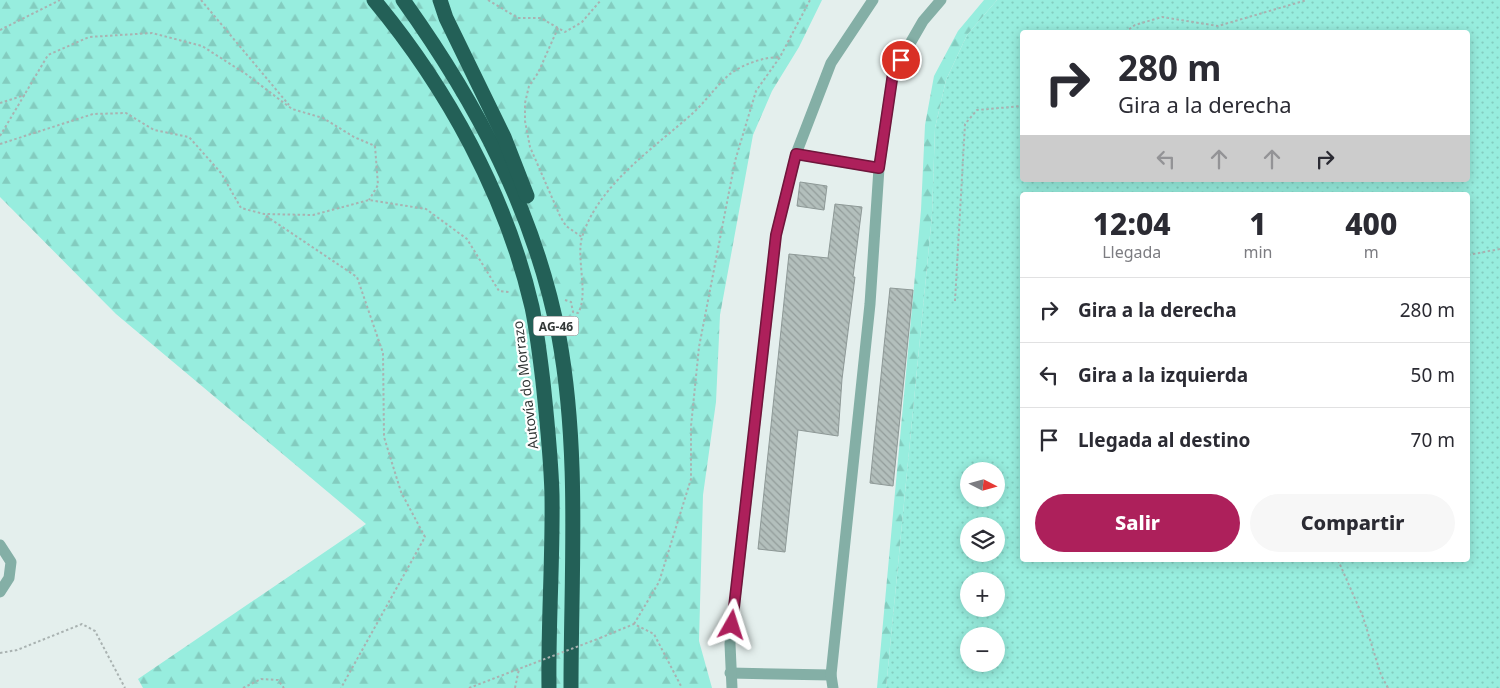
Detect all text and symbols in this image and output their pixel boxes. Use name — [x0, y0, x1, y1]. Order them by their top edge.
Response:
pin — [880, 39, 922, 81]
text: 280 m — [1118, 44, 1221, 91]
icon: arrive — [887, 46, 915, 74]
icon: right — [1035, 50, 1100, 115]
text: Gira a la derecha — [1118, 89, 1292, 119]
icon: left — [1152, 145, 1180, 173]
icon: ahead — [1205, 145, 1233, 173]
icon: ahead — [1258, 145, 1286, 173]
icon: right — [1311, 145, 1339, 173]
text: 12:04 — [1093, 203, 1171, 244]
text: 1 — [1249, 203, 1267, 244]
text: 400 — [1345, 203, 1397, 244]
text: Llegada — [1102, 241, 1161, 263]
text: min — [1243, 241, 1272, 263]
text: m — [1364, 241, 1379, 263]
icon: right — [1035, 296, 1063, 324]
text: Gira a la derecha — [1078, 297, 1237, 323]
text: 280 m — [1400, 297, 1455, 323]
road number: AG-46 — [534, 316, 578, 336]
street label: Autovía do Morrazo — [508, 320, 542, 450]
icon: left — [1035, 361, 1063, 389]
text: Gira a la izquierda — [1078, 362, 1248, 388]
text: 50 m — [1411, 362, 1455, 388]
icon: arrive — [1035, 426, 1063, 454]
text: Llegada al destino — [1078, 427, 1250, 453]
text: 70 m — [1411, 427, 1455, 453]
north arrow — [960, 462, 1005, 508]
map controls — [960, 462, 1005, 672]
button: Salir — [1035, 494, 1240, 552]
button: Compartir — [1250, 494, 1455, 552]
button: layers — [960, 517, 1005, 562]
button: + — [960, 572, 1005, 617]
position arrow — [705, 598, 757, 650]
button: − — [960, 627, 1005, 672]

